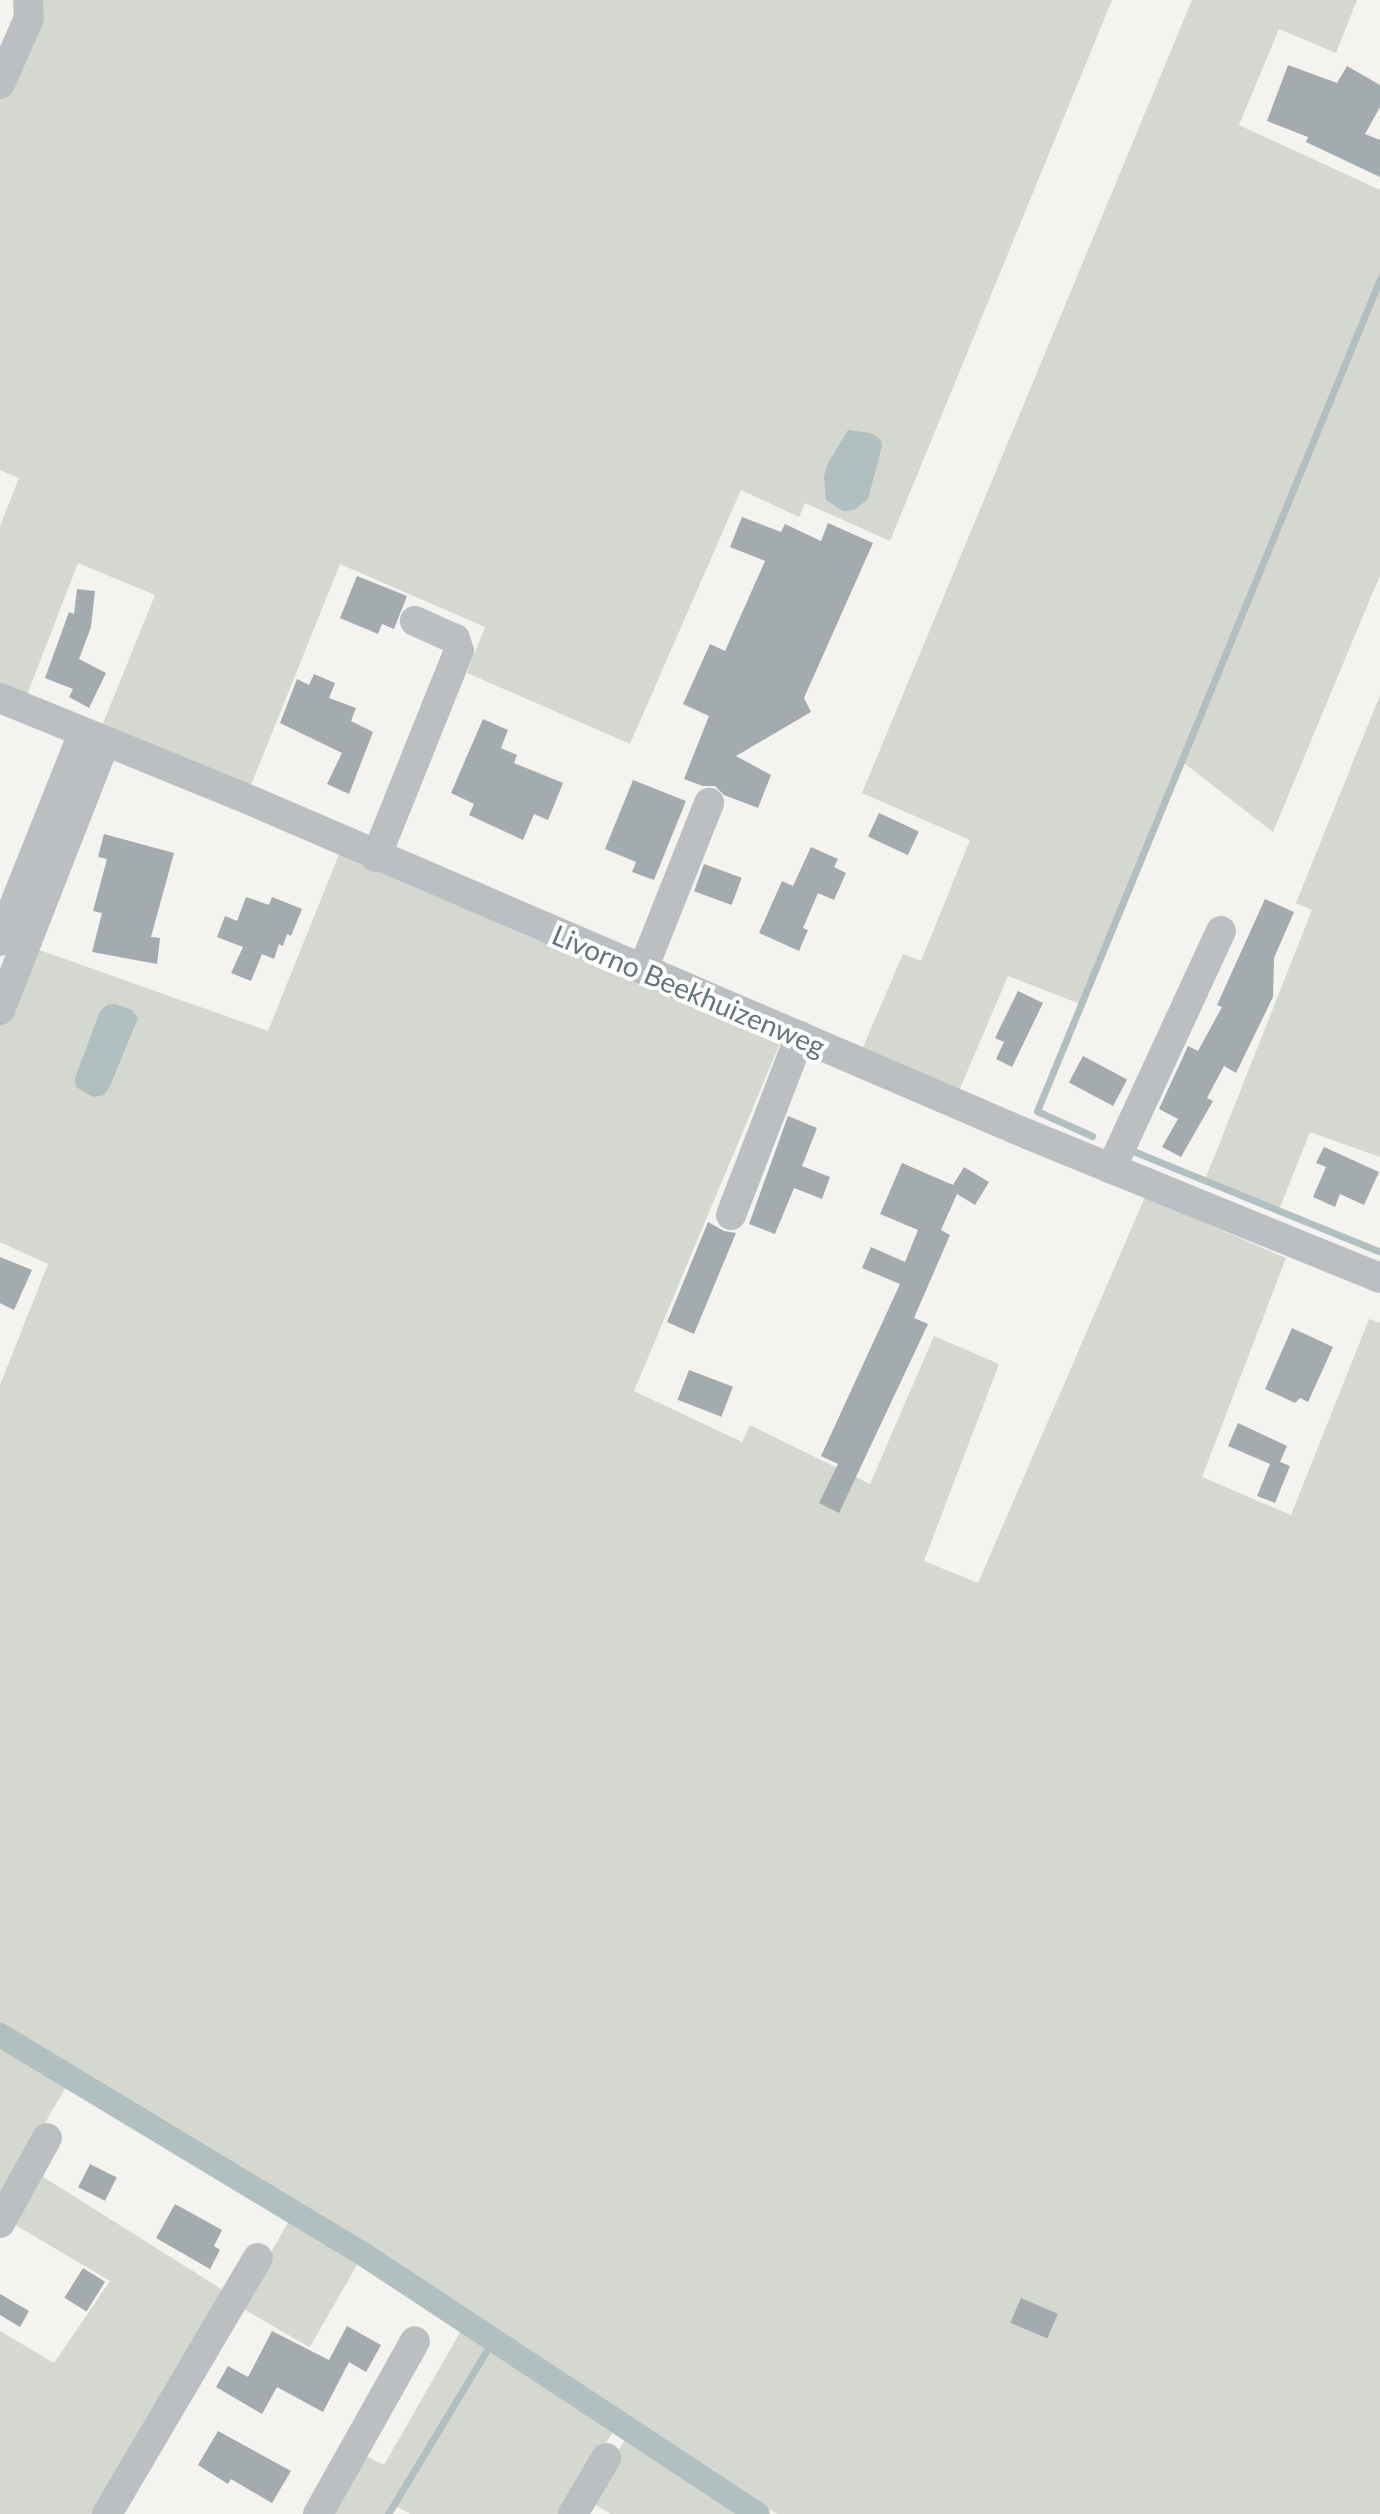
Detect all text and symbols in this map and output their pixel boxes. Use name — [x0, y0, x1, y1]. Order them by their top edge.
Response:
street label: Livorno Beekhuizenweg — [547, 917, 831, 1063]

